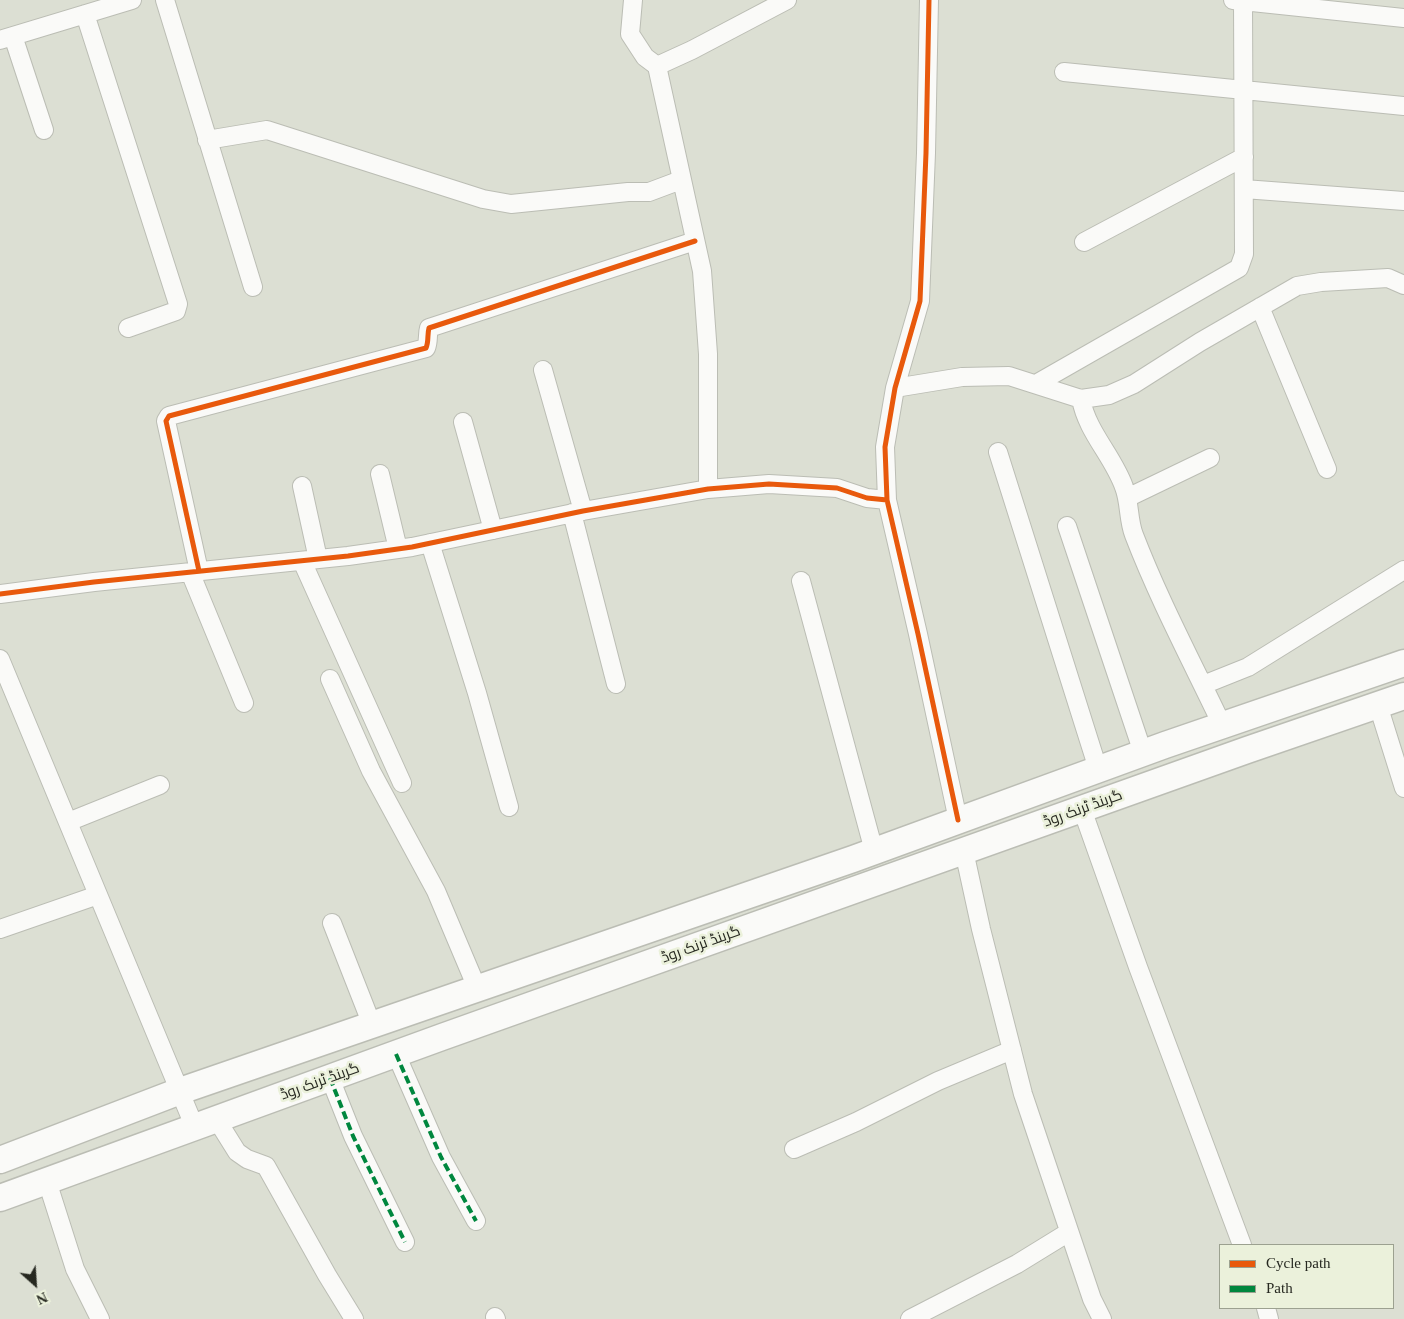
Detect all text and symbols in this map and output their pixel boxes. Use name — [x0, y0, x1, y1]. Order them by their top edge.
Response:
street label: گرینڈ ٹرنک روڈ — [1041, 786, 1125, 832]
street label: گرینڈ ٹرنک روڈ — [659, 922, 743, 968]
street label: گرینڈ ٹرنک روڈ — [278, 1059, 362, 1105]
legend — [1219, 1244, 1394, 1309]
text: Cycle path — [1266, 1255, 1331, 1271]
north arrow — [10, 1259, 60, 1309]
text: Path — [1266, 1280, 1293, 1296]
text: N — [34, 1289, 50, 1307]

